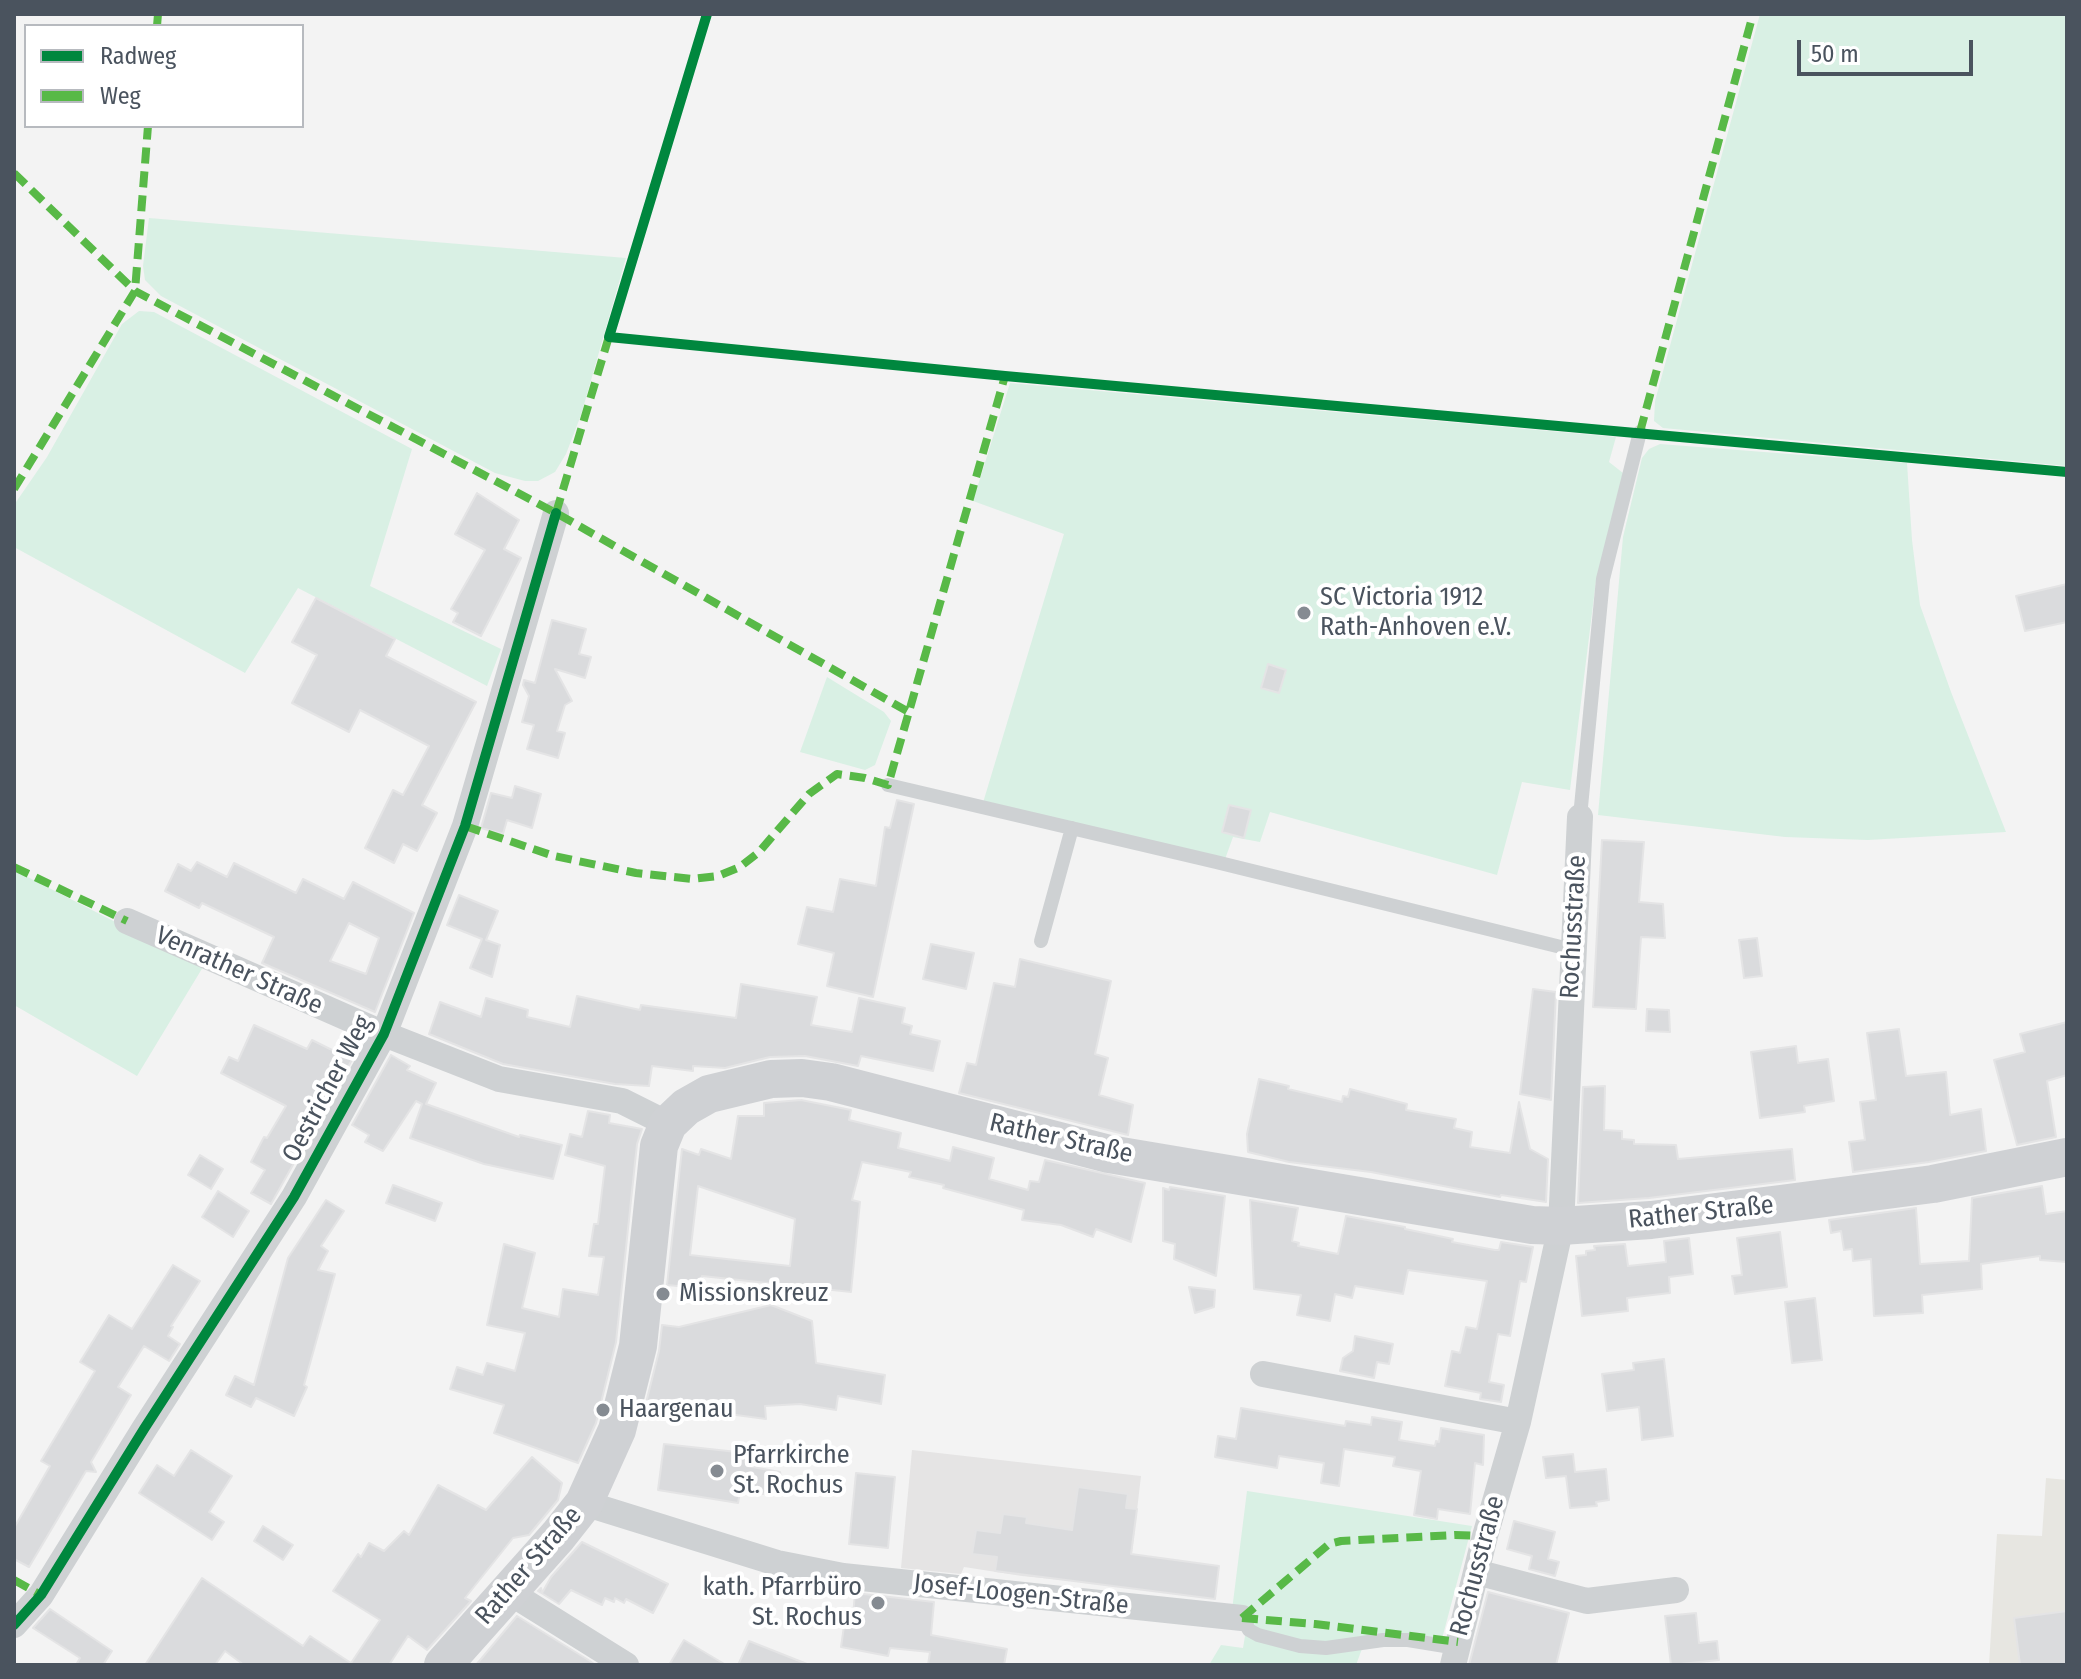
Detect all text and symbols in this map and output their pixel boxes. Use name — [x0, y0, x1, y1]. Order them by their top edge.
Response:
legend — [24, 24, 304, 128]
scale bar — [1801, 24, 1977, 74]
text: 50 m — [1811, 40, 1859, 68]
text: Radweg — [100, 42, 176, 70]
text: Weg — [100, 82, 141, 110]
place label: SC Victoria 1912 Rath-Anhoven e.V. — [1320, 582, 1511, 644]
marker: SC Victoria 1912 Rath-Anhoven e.V. — [1295, 604, 1313, 622]
street label: Rochusstraße — [1555, 854, 1593, 1000]
street label: Venrather Straße — [151, 920, 327, 1022]
street label: Oestricher Weg — [276, 1010, 380, 1168]
street label: Rather Straße — [986, 1107, 1136, 1171]
street label: Rather Straße — [1627, 1190, 1775, 1236]
place label: Missionskreuz — [679, 1278, 828, 1310]
marker: Missionskreuz — [654, 1285, 672, 1303]
place label: Haargenau — [619, 1394, 734, 1426]
marker: Haargenau — [594, 1401, 612, 1419]
place label: Pfarrkirche St. Rochus — [733, 1440, 850, 1502]
marker: Pfarrkirche St. Rochus — [708, 1462, 726, 1480]
street label: Rochusstraße — [1444, 1492, 1512, 1640]
street label: Rather Straße — [469, 1501, 589, 1631]
street label: Josef-Loogen-Straße — [912, 1568, 1130, 1622]
place label: kath. Pfarrbüro St. Rochus — [702, 1572, 862, 1634]
marker: kath. Pfarrbüro St. Rochus — [869, 1594, 887, 1612]

